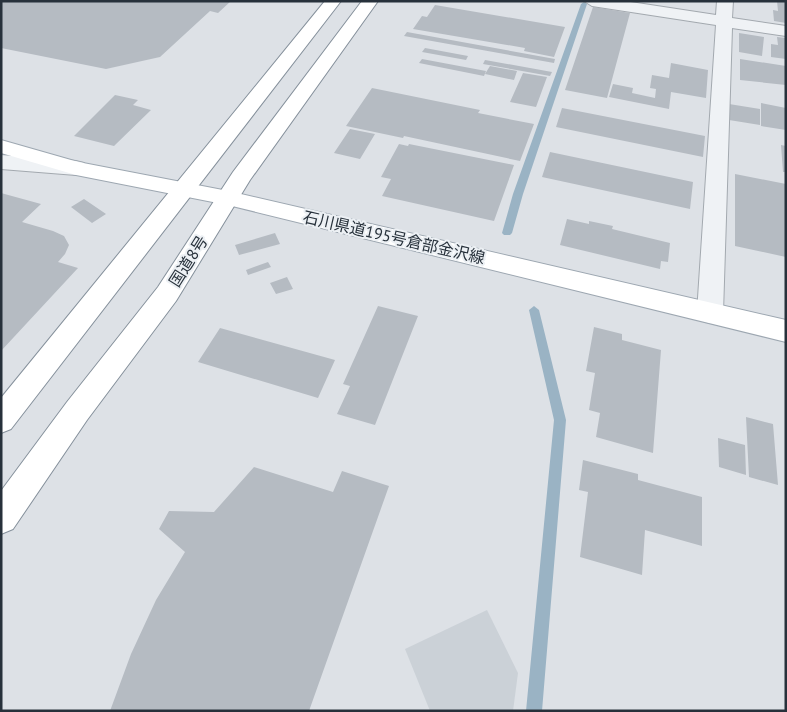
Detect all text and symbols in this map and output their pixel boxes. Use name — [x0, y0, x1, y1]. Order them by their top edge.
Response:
street label: 石川県道195号倉部金沢線 — [301, 206, 487, 268]
street label: 国道8号 — [164, 232, 212, 290]

